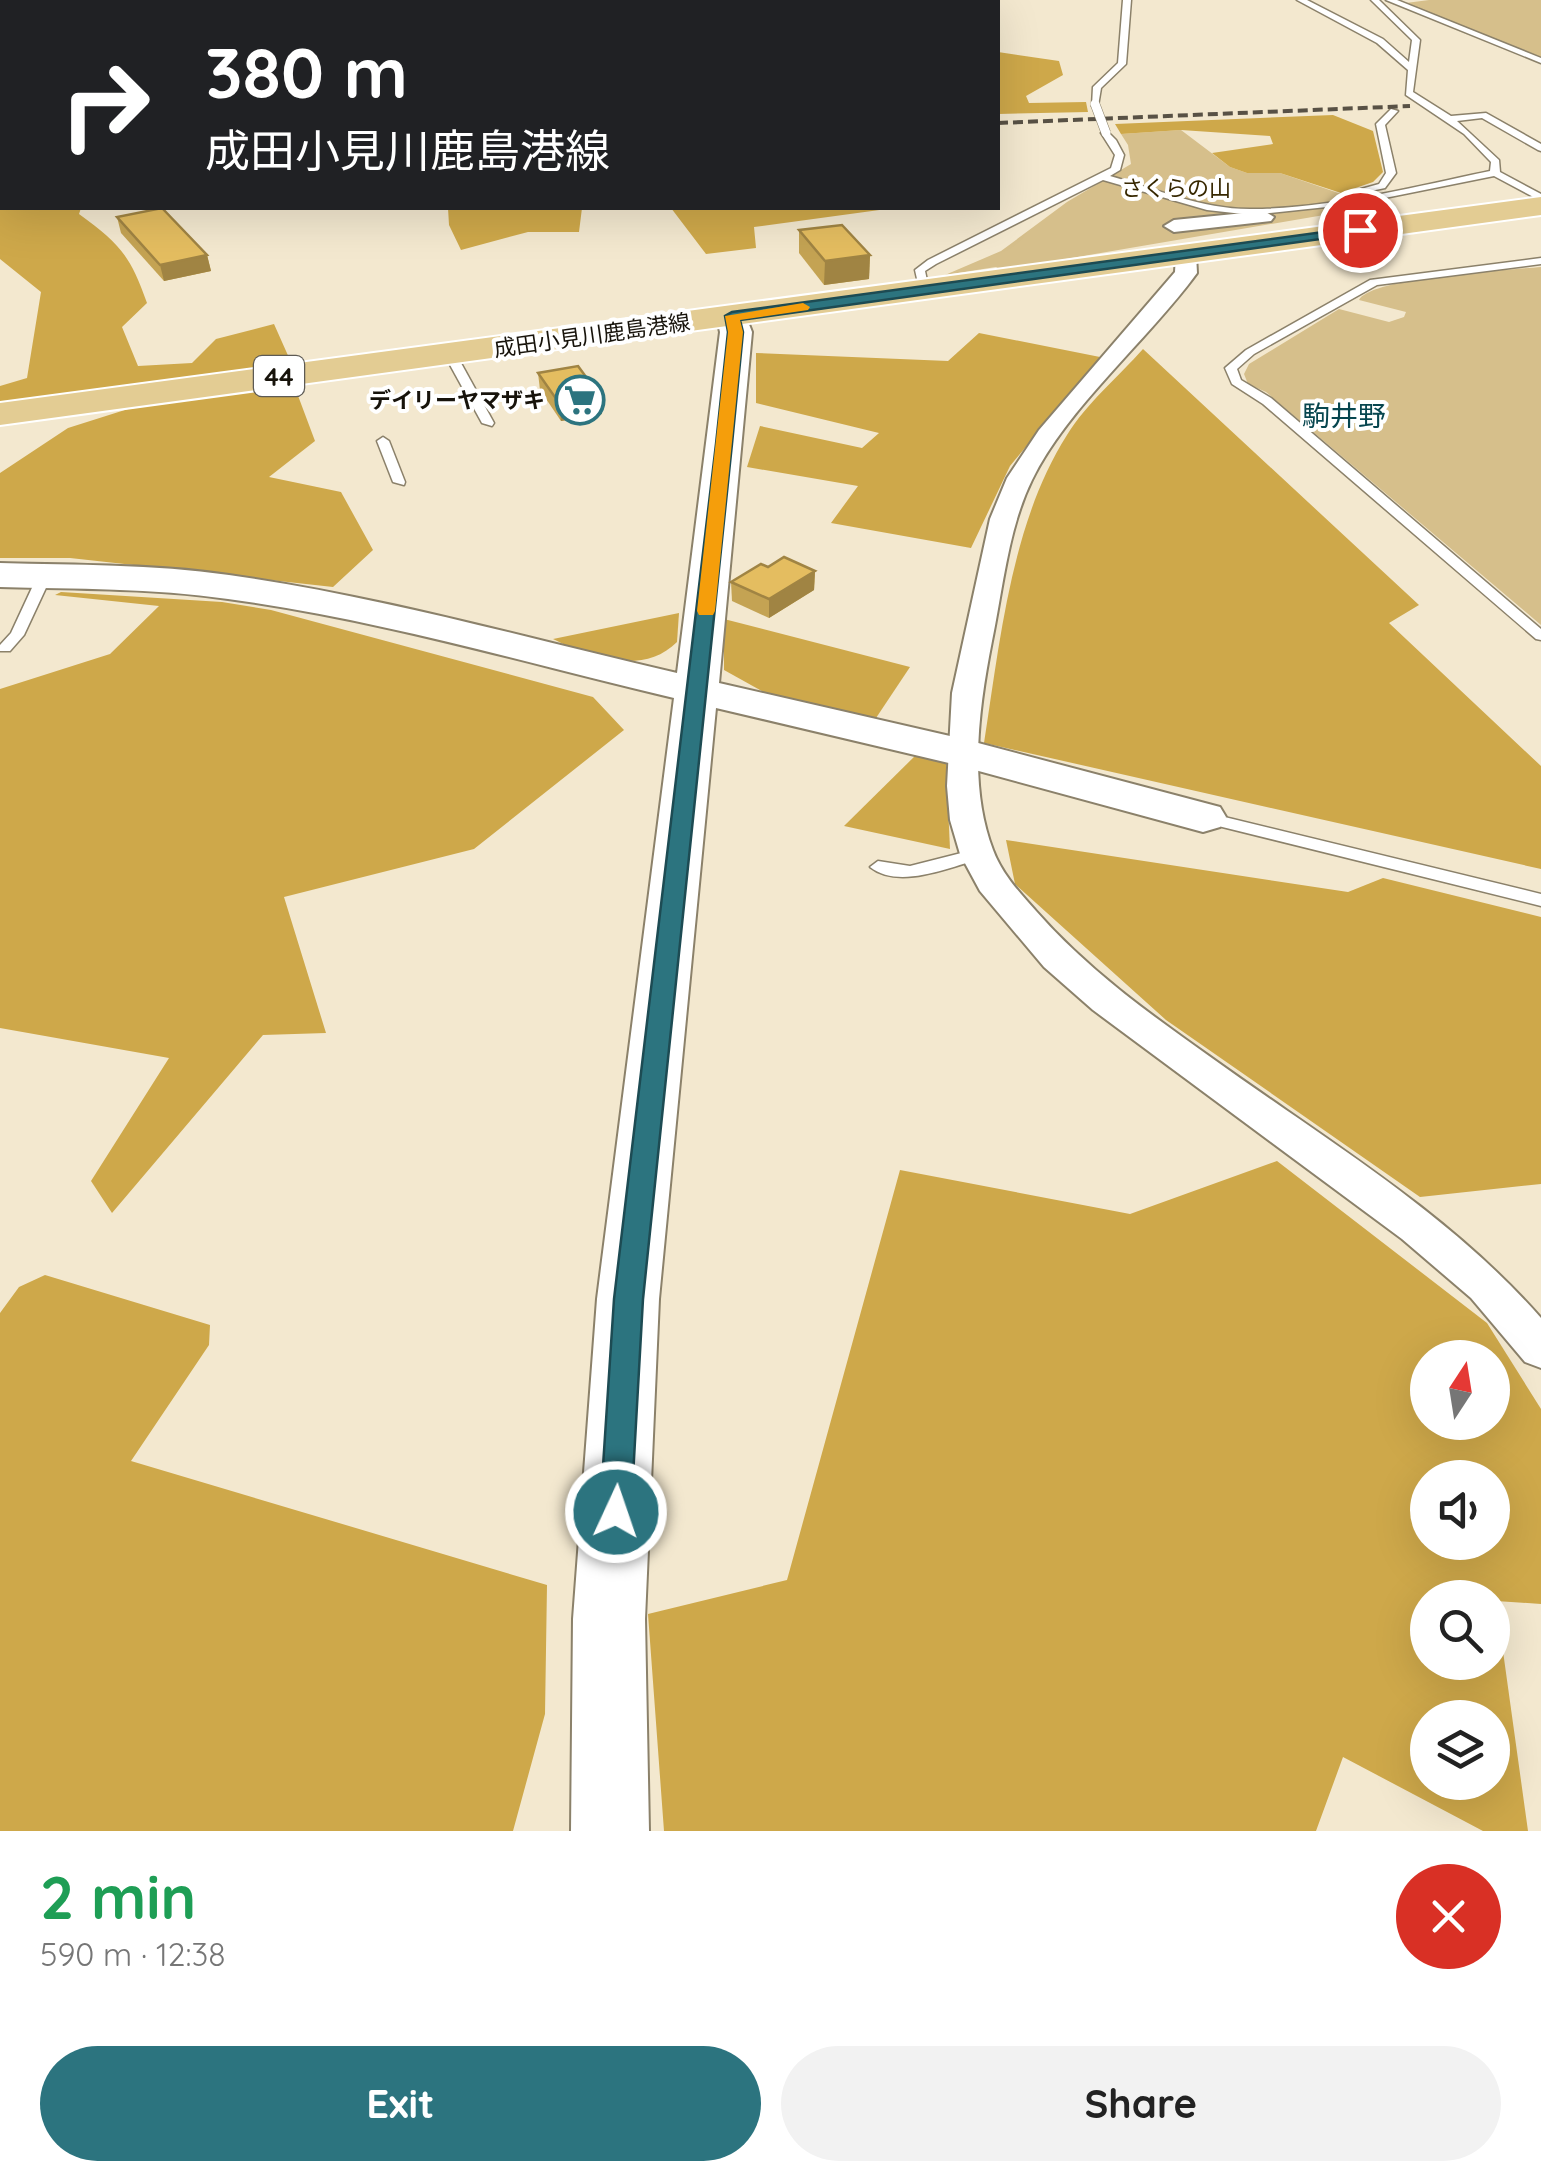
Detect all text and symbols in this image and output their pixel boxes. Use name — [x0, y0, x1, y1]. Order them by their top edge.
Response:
text: 380 m — [205, 28, 408, 116]
icon: right — [40, 40, 170, 170]
text: 成田小見川鹿島港線 — [205, 122, 610, 178]
park label: さくらの山 — [1121, 174, 1231, 202]
pin — [1318, 188, 1403, 273]
icon: arrive — [1333, 203, 1388, 258]
street label: 成田小見川鹿島港線 — [492, 307, 692, 363]
road number: 44 — [254, 356, 304, 396]
supermarket icon: デイリーヤマザキ — [554, 374, 606, 426]
place label: デイリーヤマザキ — [369, 386, 545, 414]
district label: 駒井野 — [1302, 398, 1386, 433]
north arrow — [1410, 1340, 1510, 1440]
map controls — [1410, 1340, 1510, 1800]
position arrow — [564, 1460, 668, 1564]
button: sound — [1410, 1460, 1510, 1560]
button: search — [1410, 1580, 1510, 1680]
button: layers — [1410, 1700, 1510, 1800]
text: 2 min — [40, 1859, 196, 1934]
button: close — [1396, 1864, 1501, 1969]
text: 590 m · 12:38 — [40, 1934, 226, 1974]
button: Exit — [40, 2046, 761, 2161]
button: Share — [781, 2046, 1501, 2161]

